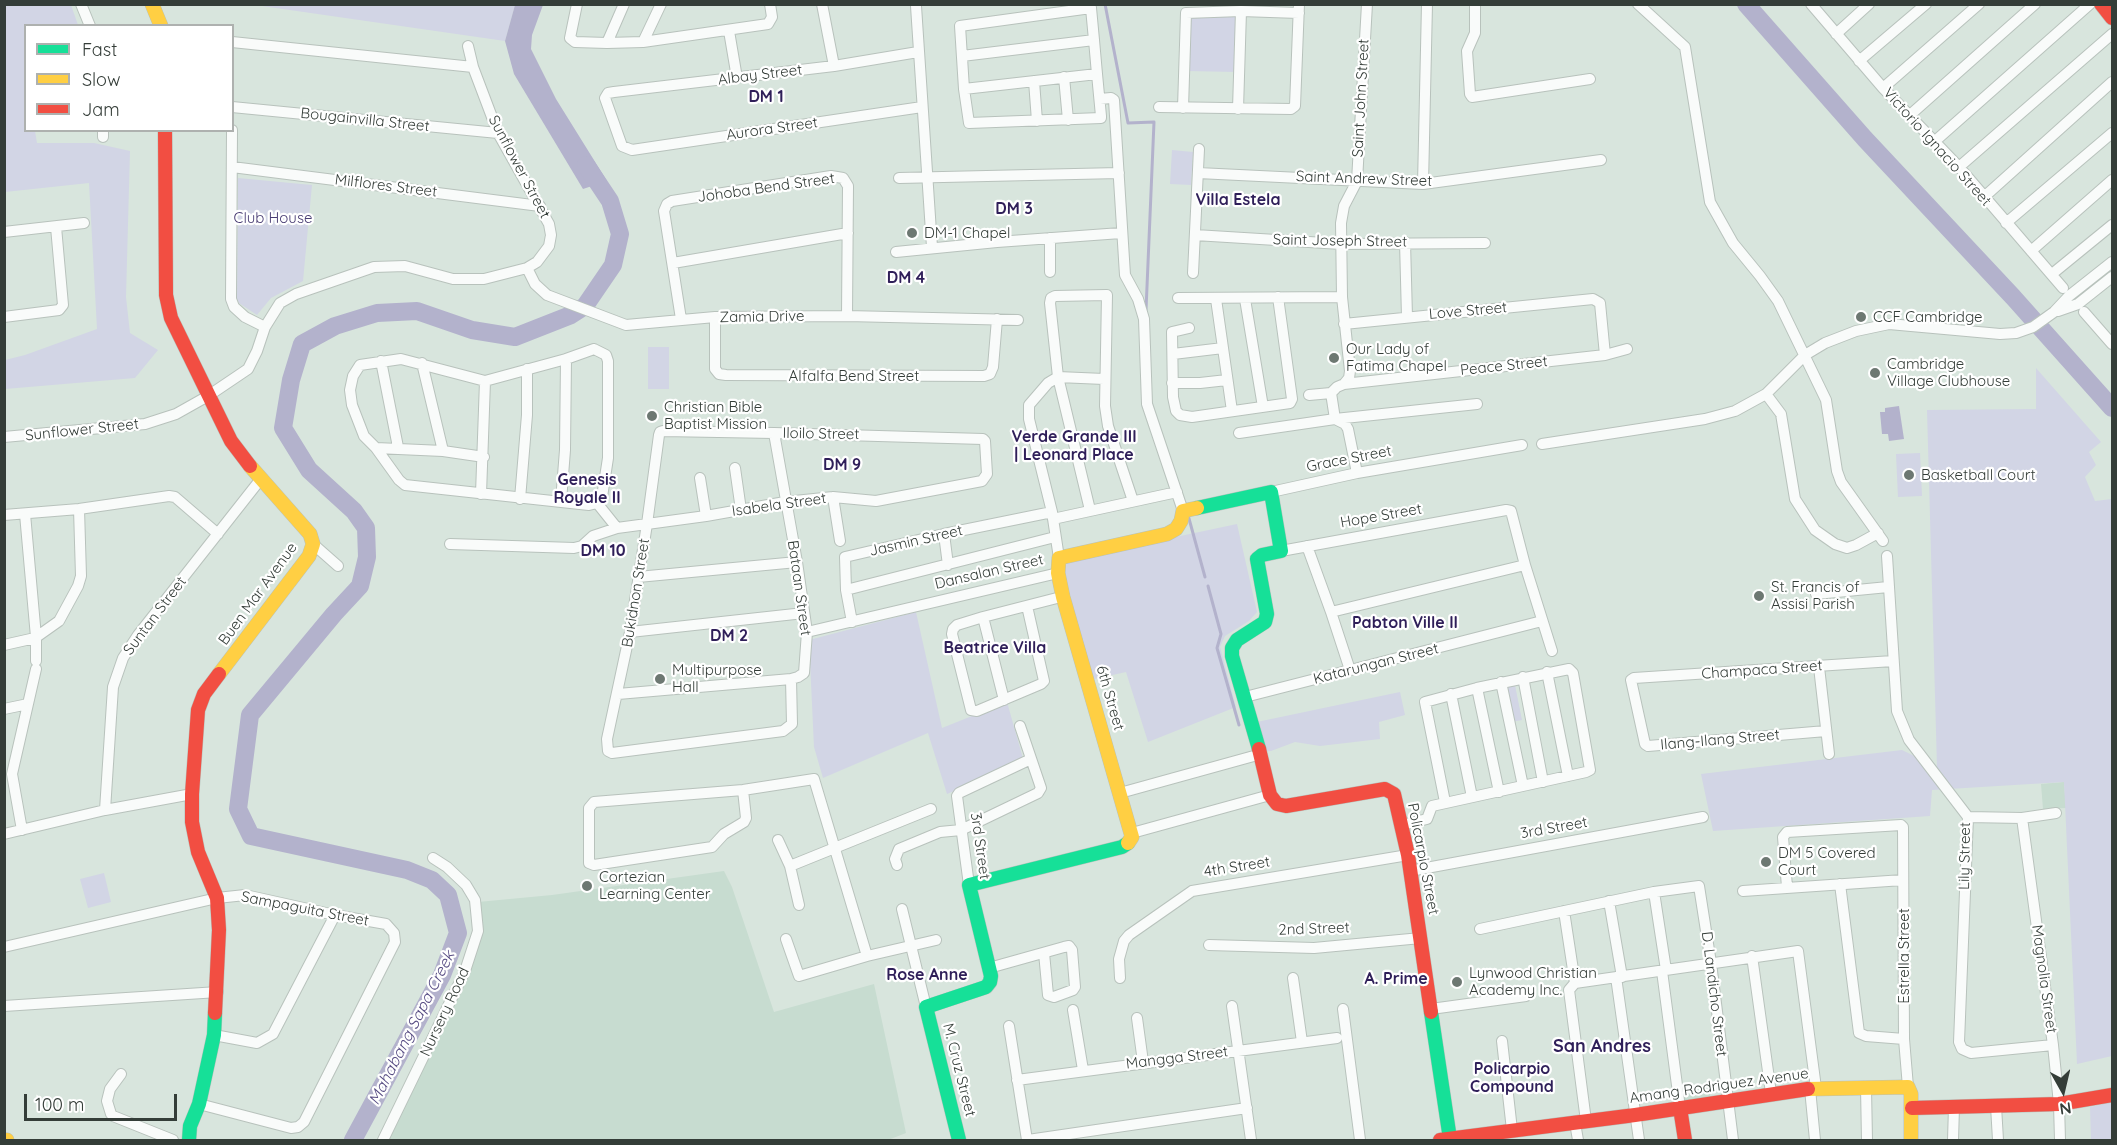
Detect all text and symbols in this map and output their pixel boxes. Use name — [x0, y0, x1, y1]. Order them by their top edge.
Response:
legend — [24, 24, 234, 132]
text: Fast — [82, 38, 117, 61]
street label: Saint John Street — [1349, 38, 1373, 158]
street label: Albay Street — [717, 61, 803, 89]
text: Slow — [82, 68, 120, 91]
street label: Victorio Ignacio Street — [1879, 84, 1995, 210]
district label: DM 1 — [748, 87, 784, 107]
text: Jam — [82, 98, 120, 121]
street label: Bougainvilla Street — [300, 104, 430, 136]
street label: Sunflower Street — [484, 112, 554, 222]
street label: Aurora Street — [725, 114, 819, 144]
street label: Saint Andrew Street — [1296, 168, 1432, 190]
street label: Johoba Bend Street — [696, 169, 836, 207]
street label: Milflores Street — [334, 171, 438, 201]
district label: Villa Estela — [1196, 190, 1280, 210]
district label: DM 3 — [995, 199, 1033, 219]
park label: Club House — [234, 209, 312, 227]
place label: DM-1 Chapel — [924, 224, 1010, 242]
marker: DM-1 Chapel — [905, 226, 919, 240]
street label: Saint Joseph Street — [1273, 231, 1407, 251]
district label: DM 4 — [887, 268, 925, 288]
street label: Love Street — [1428, 299, 1508, 323]
street label: Zamia Drive — [719, 307, 805, 327]
place label: CCF Cambridge — [1873, 308, 1982, 326]
marker: CCF Cambridge — [1854, 310, 1868, 324]
place label: Our Lady of Fatima Chapel — [1346, 340, 1447, 375]
marker: Our Lady of Fatima Chapel — [1327, 351, 1341, 365]
street label: Peace Street — [1459, 352, 1549, 380]
place label: Cambridge Village Clubhouse — [1887, 355, 2010, 390]
marker: Cambridge Village Clubhouse — [1868, 366, 1882, 380]
street label: Alfalfa Bend Street — [789, 367, 919, 385]
place label: Christian Bible Baptist Mission — [664, 398, 767, 433]
marker: Christian Bible Baptist Mission — [645, 409, 659, 423]
street label: Sunflower Street — [24, 415, 140, 445]
street label: Iloilo Street — [782, 424, 860, 444]
district label: Verde Grande III | Leonard Place — [1011, 427, 1137, 465]
street label: Grace Street — [1305, 442, 1393, 476]
district label: DM 9 — [823, 455, 861, 475]
place label: Basketball Court — [1921, 466, 2036, 484]
marker: Basketball Court — [1902, 468, 1916, 482]
district label: Genesis Royale II — [553, 470, 621, 508]
street label: Isabela Street — [731, 489, 827, 521]
street label: Hope Street — [1339, 500, 1423, 532]
street label: Jasmin Street — [868, 522, 964, 560]
street label: Bukidnon Street — [618, 537, 654, 649]
street label: Buen Mar Avenue — [215, 539, 301, 649]
street label: Bataan Street — [783, 539, 815, 637]
district label: DM 10 — [580, 541, 626, 561]
street label: Dansalan Street — [933, 551, 1045, 593]
street label: Suntan Street — [120, 573, 190, 659]
place label: St. Francis of Assisi Parish — [1771, 578, 1860, 613]
marker: St. Francis of Assisi Parish — [1752, 589, 1766, 603]
district label: Pabton Ville II — [1352, 613, 1458, 633]
district label: DM 2 — [710, 626, 748, 646]
district label: Beatrice Villa — [944, 638, 1046, 658]
street label: Katarungan Street — [1311, 640, 1441, 688]
street label: Champaca Street — [1701, 657, 1823, 683]
place label: Multipurpose Hall — [672, 661, 762, 696]
street label: 6th Street — [1092, 663, 1128, 733]
marker: Multipurpose Hall — [653, 672, 667, 686]
street label: Ilang-Ilang Street — [1660, 726, 1780, 754]
street label: Policarpio Street — [1403, 802, 1443, 916]
street label: 3rd Street — [966, 811, 994, 881]
street label: 3rd Street — [1519, 813, 1589, 843]
street label: Lily Street — [1955, 822, 1975, 890]
place label: DM 5 Covered Court — [1778, 844, 1876, 879]
street label: 4th Street — [1203, 853, 1271, 881]
marker: DM 5 Covered Court — [1759, 855, 1773, 869]
place label: Cortezian Learning Center — [599, 868, 711, 903]
marker: Cortezian Learning Center — [580, 879, 594, 893]
street label: Sampaguita Street — [240, 888, 370, 930]
street label: Estrella Street — [1895, 908, 1913, 1004]
street label: 2nd Street — [1278, 919, 1350, 939]
street label: Magnolia Street — [2027, 924, 2061, 1034]
street label: D. Landicho Street — [1697, 930, 1731, 1058]
water label: Mahabang Sapa Creek — [365, 948, 459, 1108]
place label: Lynwood Christian Academy Inc. — [1469, 964, 1597, 999]
street label: Nursery Road — [416, 965, 474, 1059]
district label: Rose Anne — [886, 965, 968, 985]
district label: A. Prime — [1364, 969, 1428, 989]
marker: Lynwood Christian Academy Inc. — [1450, 975, 1464, 989]
street label: M. Cruz Street — [939, 1021, 979, 1119]
district label: San Andres — [1553, 1036, 1651, 1058]
street label: Mangga Street — [1125, 1043, 1229, 1073]
district label: Policarpio Compound — [1470, 1059, 1554, 1097]
north arrow — [2033, 1061, 2093, 1121]
street label: Amang Rodriguez Avenue — [1628, 1065, 1810, 1107]
scale bar — [27, 1082, 180, 1120]
text: 100 m — [35, 1093, 84, 1116]
text: N — [2058, 1098, 2073, 1120]

